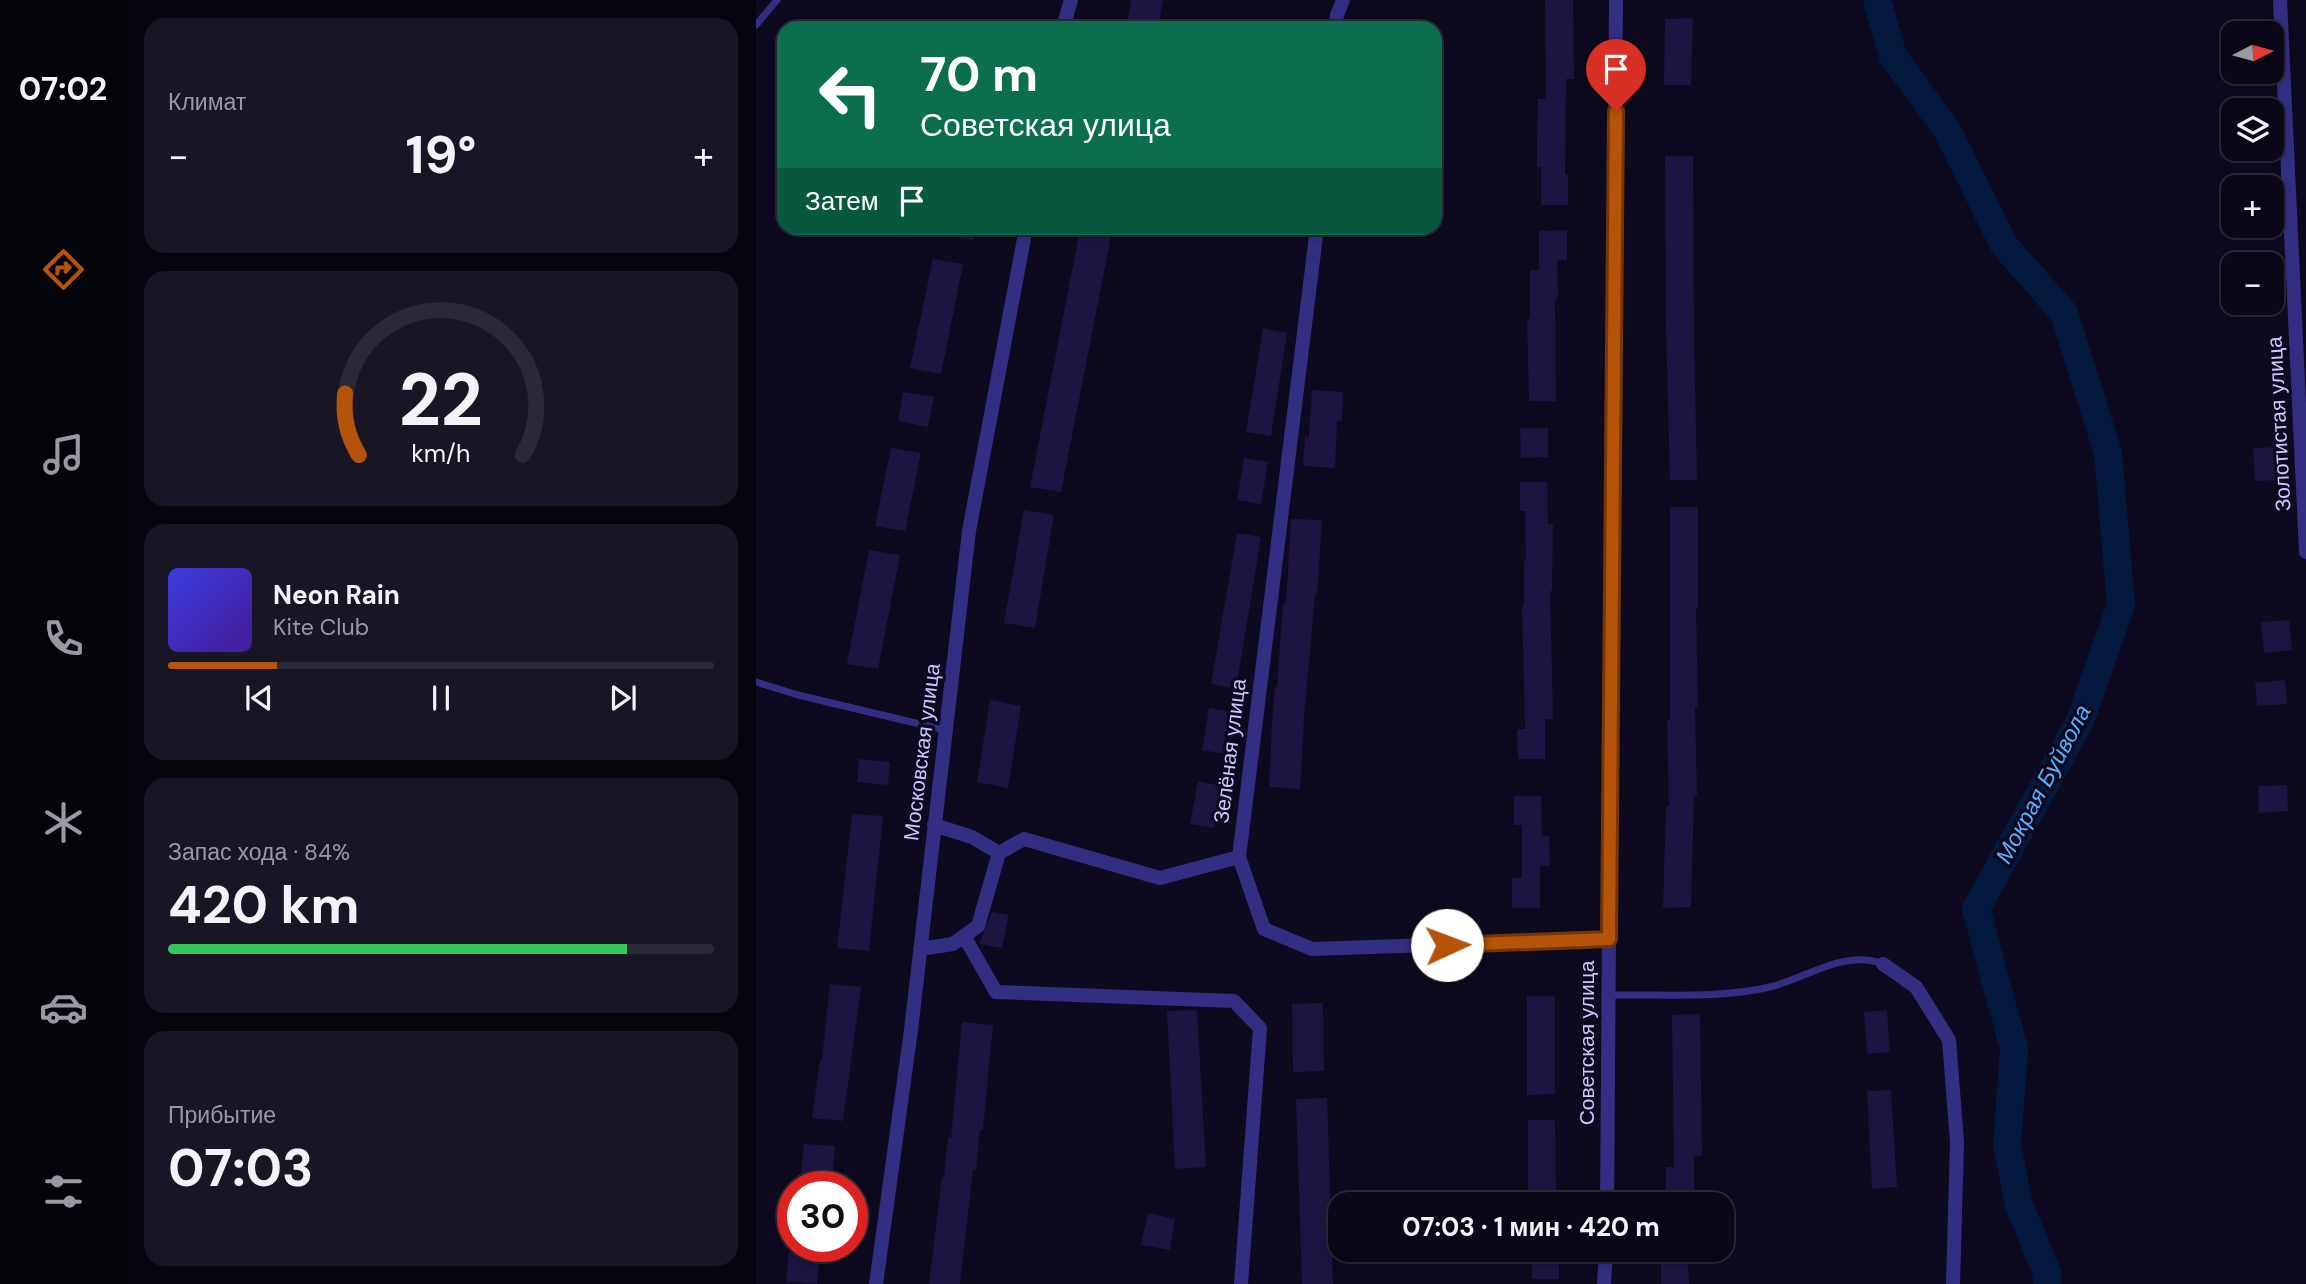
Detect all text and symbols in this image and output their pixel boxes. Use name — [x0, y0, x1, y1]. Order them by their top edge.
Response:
north arrow — [2221, 21, 2284, 84]
map controls — [2221, 21, 2284, 315]
pin — [1586, 39, 1646, 111]
text: 70 m — [920, 42, 1038, 106]
icon: left — [805, 49, 896, 140]
icon: arrive — [1597, 50, 1635, 88]
text: 07:02 — [19, 68, 107, 110]
text: Климат — [168, 87, 246, 117]
button: layers — [2221, 98, 2284, 161]
text: Советская улица — [920, 104, 1171, 146]
text: 19° — [406, 121, 476, 189]
text: − — [168, 131, 189, 181]
text: + — [693, 131, 714, 181]
button: + — [2221, 175, 2284, 238]
icon: arrive — [893, 182, 931, 220]
text: Затем — [805, 184, 879, 218]
icon: directions — [39, 245, 88, 294]
button: − — [2221, 252, 2284, 315]
street label: Золотистая улица — [2260, 335, 2298, 512]
text: 22 — [399, 353, 483, 448]
icon: music — [39, 430, 88, 479]
text: km/h — [411, 437, 471, 470]
text: Neon Rain — [273, 578, 400, 612]
text: Kite Club — [273, 612, 369, 642]
icon: phone — [39, 614, 88, 663]
street label: Московская улица — [897, 661, 947, 842]
street label: Зелёная улица — [1207, 677, 1253, 825]
icon: previous — [240, 679, 278, 717]
icon: pause — [422, 679, 460, 717]
icon: next — [604, 679, 642, 717]
water label: Мокрая Буйвола — [1989, 699, 2097, 869]
icon: climate — [39, 798, 88, 847]
text: Запас хода · 84% — [168, 837, 350, 867]
text: 420 km — [168, 871, 359, 939]
position arrow — [1410, 908, 1484, 982]
street label: Советская улица — [1573, 960, 1601, 1125]
icon: car — [39, 983, 88, 1032]
text: Прибытие — [168, 1100, 276, 1130]
text: 07:03 — [168, 1134, 313, 1202]
icon: filters — [39, 1167, 88, 1216]
speed limit sign: 30 — [777, 1171, 868, 1262]
text: 07:03 · 1 мин · 420 m — [1402, 1210, 1660, 1244]

